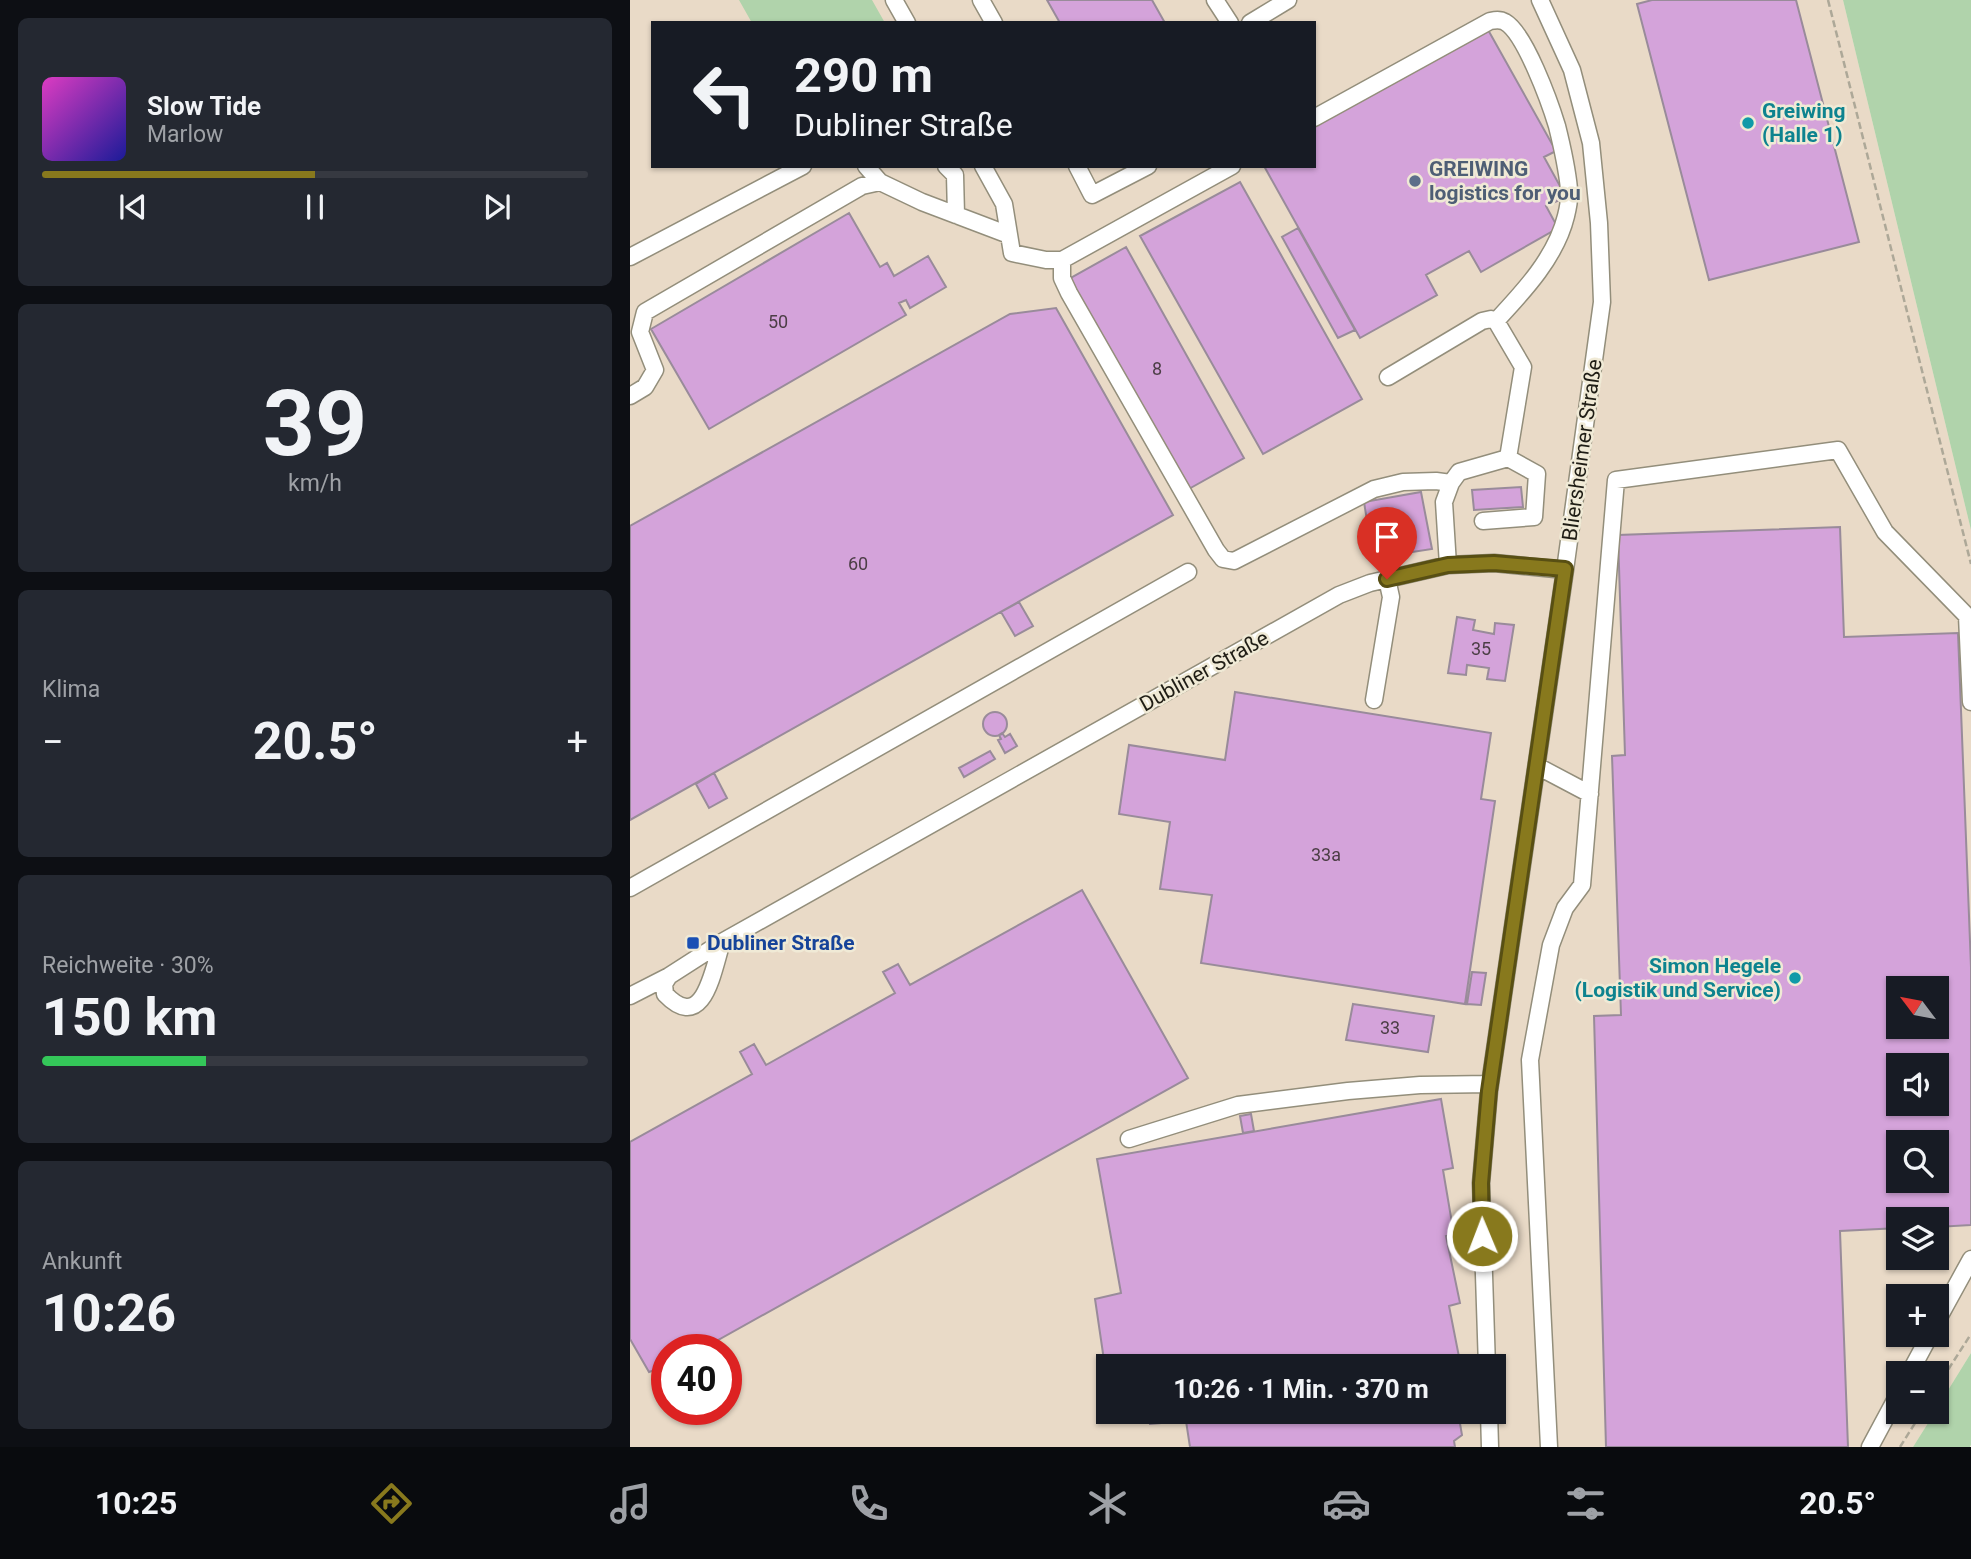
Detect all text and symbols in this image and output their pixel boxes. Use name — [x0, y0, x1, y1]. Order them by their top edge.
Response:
text: 290 m — [794, 47, 933, 104]
icon: left — [679, 49, 770, 140]
text: Slow Tide — [147, 91, 261, 121]
place label: Greiwing (Halle 1) — [1762, 99, 1845, 147]
text: Dubliner Straße — [794, 106, 1013, 144]
marker: Greiwing (Halle 1) — [1740, 115, 1756, 131]
text: Marlow — [147, 121, 223, 148]
place label: GREIWING logistics for you — [1429, 157, 1581, 205]
marker: GREIWING logistics for you — [1407, 173, 1423, 189]
icon: previous — [114, 188, 152, 226]
icon: pause — [296, 188, 334, 226]
icon: next — [478, 188, 516, 226]
house number: 50 — [768, 311, 788, 332]
house number: 8 — [1152, 358, 1162, 379]
street label: Bliersheimer Straße — [1557, 358, 1607, 542]
text: 39 — [263, 371, 367, 477]
text: km/h — [288, 470, 342, 497]
pin — [1357, 507, 1417, 579]
icon: arrive — [1368, 518, 1406, 556]
house number: 60 — [848, 553, 868, 574]
street label: Dubliner Straße — [1135, 626, 1273, 716]
house number: 35 — [1471, 638, 1491, 659]
text: Klima — [42, 676, 100, 703]
text: 20.5° — [253, 711, 378, 772]
text: − — [42, 720, 64, 764]
text: + — [566, 720, 588, 764]
house number: 33a — [1311, 844, 1341, 865]
place label: Dubliner Straße — [707, 931, 855, 955]
marker: Dubliner Straße — [685, 935, 701, 951]
text: Reichweite · 30% — [42, 952, 214, 979]
place label: Simon Hegele (Logistik und Service) — [1574, 954, 1781, 1002]
marker: Simon Hegele (Logistik und Service) — [1787, 970, 1803, 986]
north arrow — [1886, 976, 1950, 1040]
map controls — [1886, 976, 1949, 1424]
text: 150 km — [42, 987, 217, 1048]
house number: 33 — [1380, 1017, 1400, 1038]
button: sound — [1886, 1053, 1949, 1116]
button: search — [1886, 1130, 1949, 1193]
position arrow — [1445, 1199, 1519, 1273]
button: layers — [1886, 1207, 1949, 1270]
text: Ankunft — [42, 1248, 122, 1275]
text: 10:26 — [42, 1283, 176, 1344]
button: + — [1886, 1284, 1949, 1347]
speed limit sign: 40 — [651, 1334, 742, 1425]
button: − — [1886, 1361, 1949, 1424]
text: 10:26 · 1 Min. · 370 m — [1173, 1374, 1429, 1404]
icon: directions — [367, 1479, 416, 1528]
icon: music — [606, 1479, 655, 1528]
icon: phone — [844, 1479, 893, 1528]
icon: climate — [1083, 1479, 1132, 1528]
icon: car — [1322, 1479, 1371, 1528]
icon: filters — [1561, 1479, 1610, 1528]
text: 10:25 — [95, 1484, 177, 1522]
text: 20.5° — [1799, 1484, 1876, 1522]

